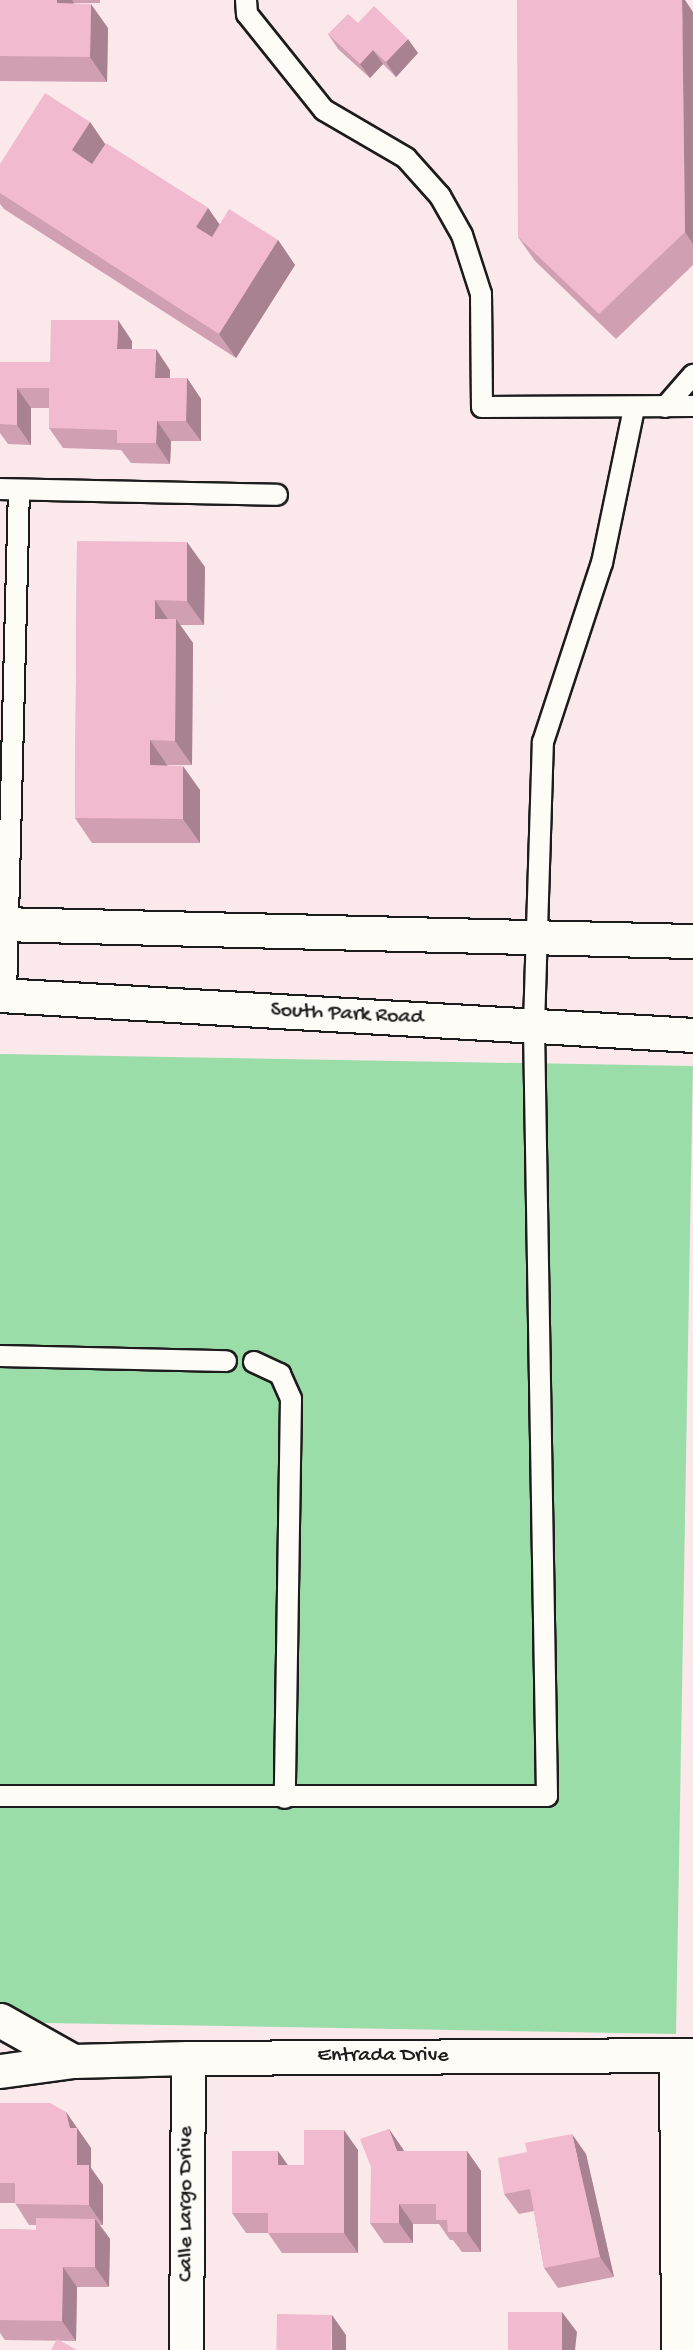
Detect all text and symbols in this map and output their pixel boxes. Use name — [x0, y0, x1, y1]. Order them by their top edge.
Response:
street label: South Park Road — [270, 998, 424, 1032]
street label: Entrada Drive — [317, 2044, 449, 2070]
street label: Calle Largo Drive — [174, 2126, 200, 2282]

